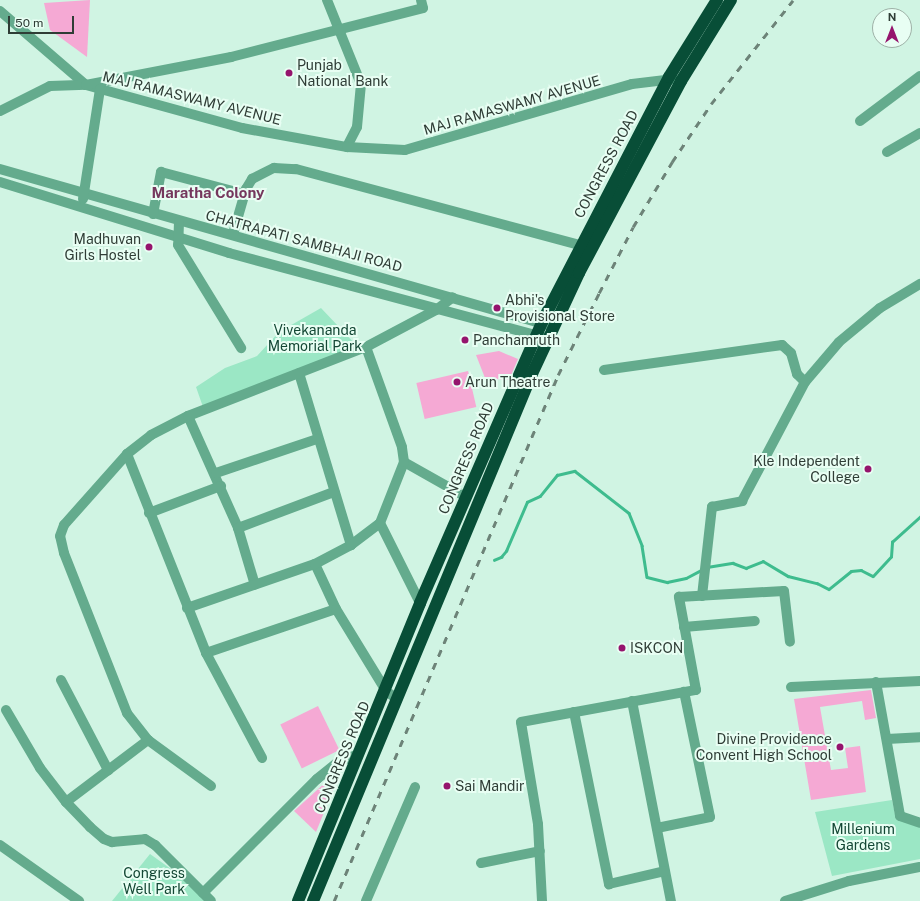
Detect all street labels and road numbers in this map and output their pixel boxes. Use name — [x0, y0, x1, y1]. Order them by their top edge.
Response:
street label: MAJ RAMASWAMY AVENUE — [101, 68, 283, 128]
street label: MAJ RAMASWAMY AVENUE — [421, 72, 603, 138]
street label: CONGRESS ROAD — [570, 107, 642, 221]
street label: CHATRAPATI SAMBHAJI ROAD — [204, 207, 404, 275]
street label: CONGRESS ROAD — [435, 400, 497, 516]
street label: CONGRESS ROAD — [311, 699, 373, 815]

